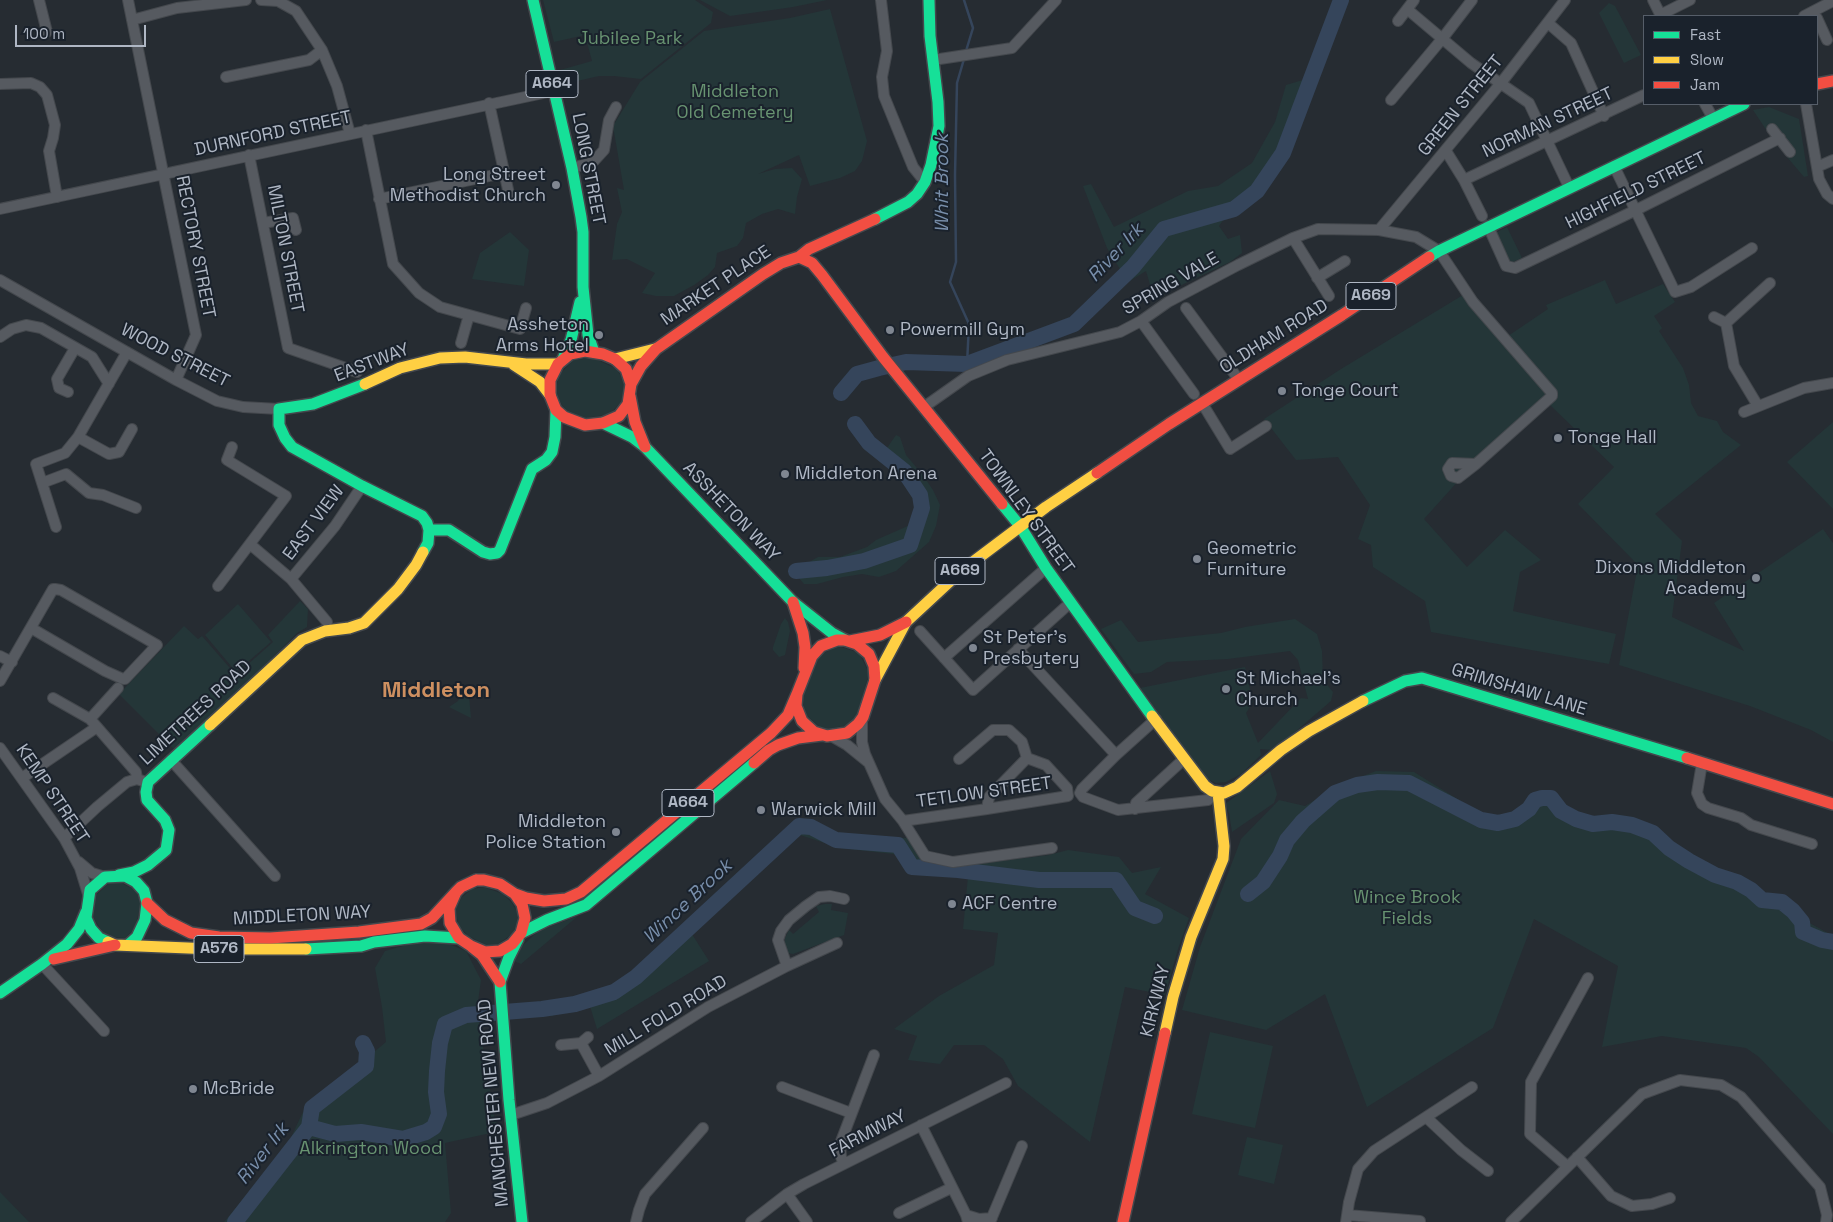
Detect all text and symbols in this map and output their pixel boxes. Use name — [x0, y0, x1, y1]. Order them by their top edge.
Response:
scale bar — [18, 15, 149, 47]
legend — [1643, 15, 1818, 105]
text: 100 m — [23, 24, 65, 43]
text: Fast — [1690, 25, 1721, 44]
park label: Jubilee Park — [577, 28, 683, 50]
text: Slow — [1690, 50, 1724, 69]
street label: GREEN STREET — [1414, 51, 1508, 161]
road number: A664 — [526, 70, 578, 98]
text: Jam — [1690, 75, 1720, 94]
park label: Middleton Old Cemetery — [676, 81, 794, 124]
street label: NORMAN STREET — [1479, 83, 1617, 163]
street label: DURNFORD STREET — [192, 107, 354, 161]
street label: LONG STREET — [567, 111, 609, 227]
water label: Whit Brook — [932, 133, 954, 233]
street label: HIGHFIELD STREET — [1562, 148, 1710, 234]
place label: Long Street Methodist Church — [390, 164, 546, 206]
street label: RECTORY STREET — [171, 174, 219, 320]
marker: Long Street Methodist Church — [550, 179, 562, 191]
street label: MILTON STREET — [262, 183, 308, 315]
water label: River Irk — [1083, 219, 1149, 287]
street label: MARKET PLACE — [657, 241, 775, 331]
street label: SPRING VALE — [1119, 248, 1223, 320]
road number: A669 — [1346, 282, 1396, 310]
street label: OLDHAM ROAD — [1216, 295, 1332, 379]
place label: Assheton Arms Hotel — [496, 314, 589, 356]
street label: WOOD STREET — [117, 319, 233, 393]
place label: Powermill Gym — [900, 319, 1025, 341]
marker: Powermill Gym — [884, 324, 896, 336]
marker: Assheton Arms Hotel — [593, 329, 605, 341]
street label: EASTWAY — [331, 339, 413, 387]
place label: Tonge Court — [1292, 380, 1399, 402]
marker: Tonge Court — [1276, 385, 1288, 397]
place label: Tonge Hall — [1568, 427, 1657, 449]
marker: Tonge Hall — [1552, 432, 1564, 444]
street label: TOWNLEY STREET — [974, 446, 1078, 578]
street label: ASSHETON WAY — [678, 458, 784, 566]
place label: Middleton Arena — [795, 463, 937, 485]
marker: Middleton Arena — [779, 468, 791, 480]
street label: EAST VIEW — [279, 481, 349, 565]
place label: Geometric Furniture — [1207, 538, 1297, 580]
marker: Geometric Furniture — [1191, 553, 1203, 565]
place label: Dixons Middleton Academy — [1595, 557, 1746, 600]
road number: A669 — [935, 558, 985, 584]
marker: Dixons Middleton Academy — [1750, 572, 1762, 584]
place label: St Peter's Presbytery — [983, 627, 1079, 670]
marker: St Peter's Presbytery — [967, 642, 979, 654]
street label: LIMETREES ROAD — [136, 656, 256, 770]
street label: GRIMSHAW LANE — [1449, 659, 1589, 721]
place label: St Michael's Church — [1236, 668, 1341, 711]
district label: Middleton — [382, 678, 490, 704]
marker: St Michael's Church — [1220, 683, 1232, 695]
street label: KEMP STREET — [11, 740, 93, 848]
street label: TETLOW STREET — [915, 773, 1053, 813]
road number: A664 — [662, 790, 714, 816]
place label: Warwick Mill — [771, 799, 876, 821]
marker: Warwick Mill — [755, 804, 767, 816]
place label: Middleton Police Station — [486, 811, 606, 854]
marker: Middleton Police Station — [610, 826, 622, 838]
water label: Wince Brook — [639, 855, 737, 949]
park label: Wince Brook Fields — [1353, 887, 1461, 930]
place label: ACF Centre — [962, 893, 1057, 915]
marker: ACF Centre — [946, 898, 958, 910]
street label: MIDDLETON WAY — [232, 902, 372, 930]
road number: A576 — [194, 936, 244, 962]
street label: KIRKWAY — [1137, 963, 1175, 1039]
street label: MILL FOLD ROAD — [601, 971, 731, 1061]
street label: MANCHESTER NEW ROAD — [474, 998, 514, 1208]
place label: McBride — [203, 1078, 275, 1100]
marker: McBride — [187, 1083, 199, 1095]
street label: FARMWAY — [826, 1105, 910, 1163]
water label: River Irk — [232, 1119, 294, 1189]
park label: Alkrington Wood — [299, 1138, 443, 1160]

